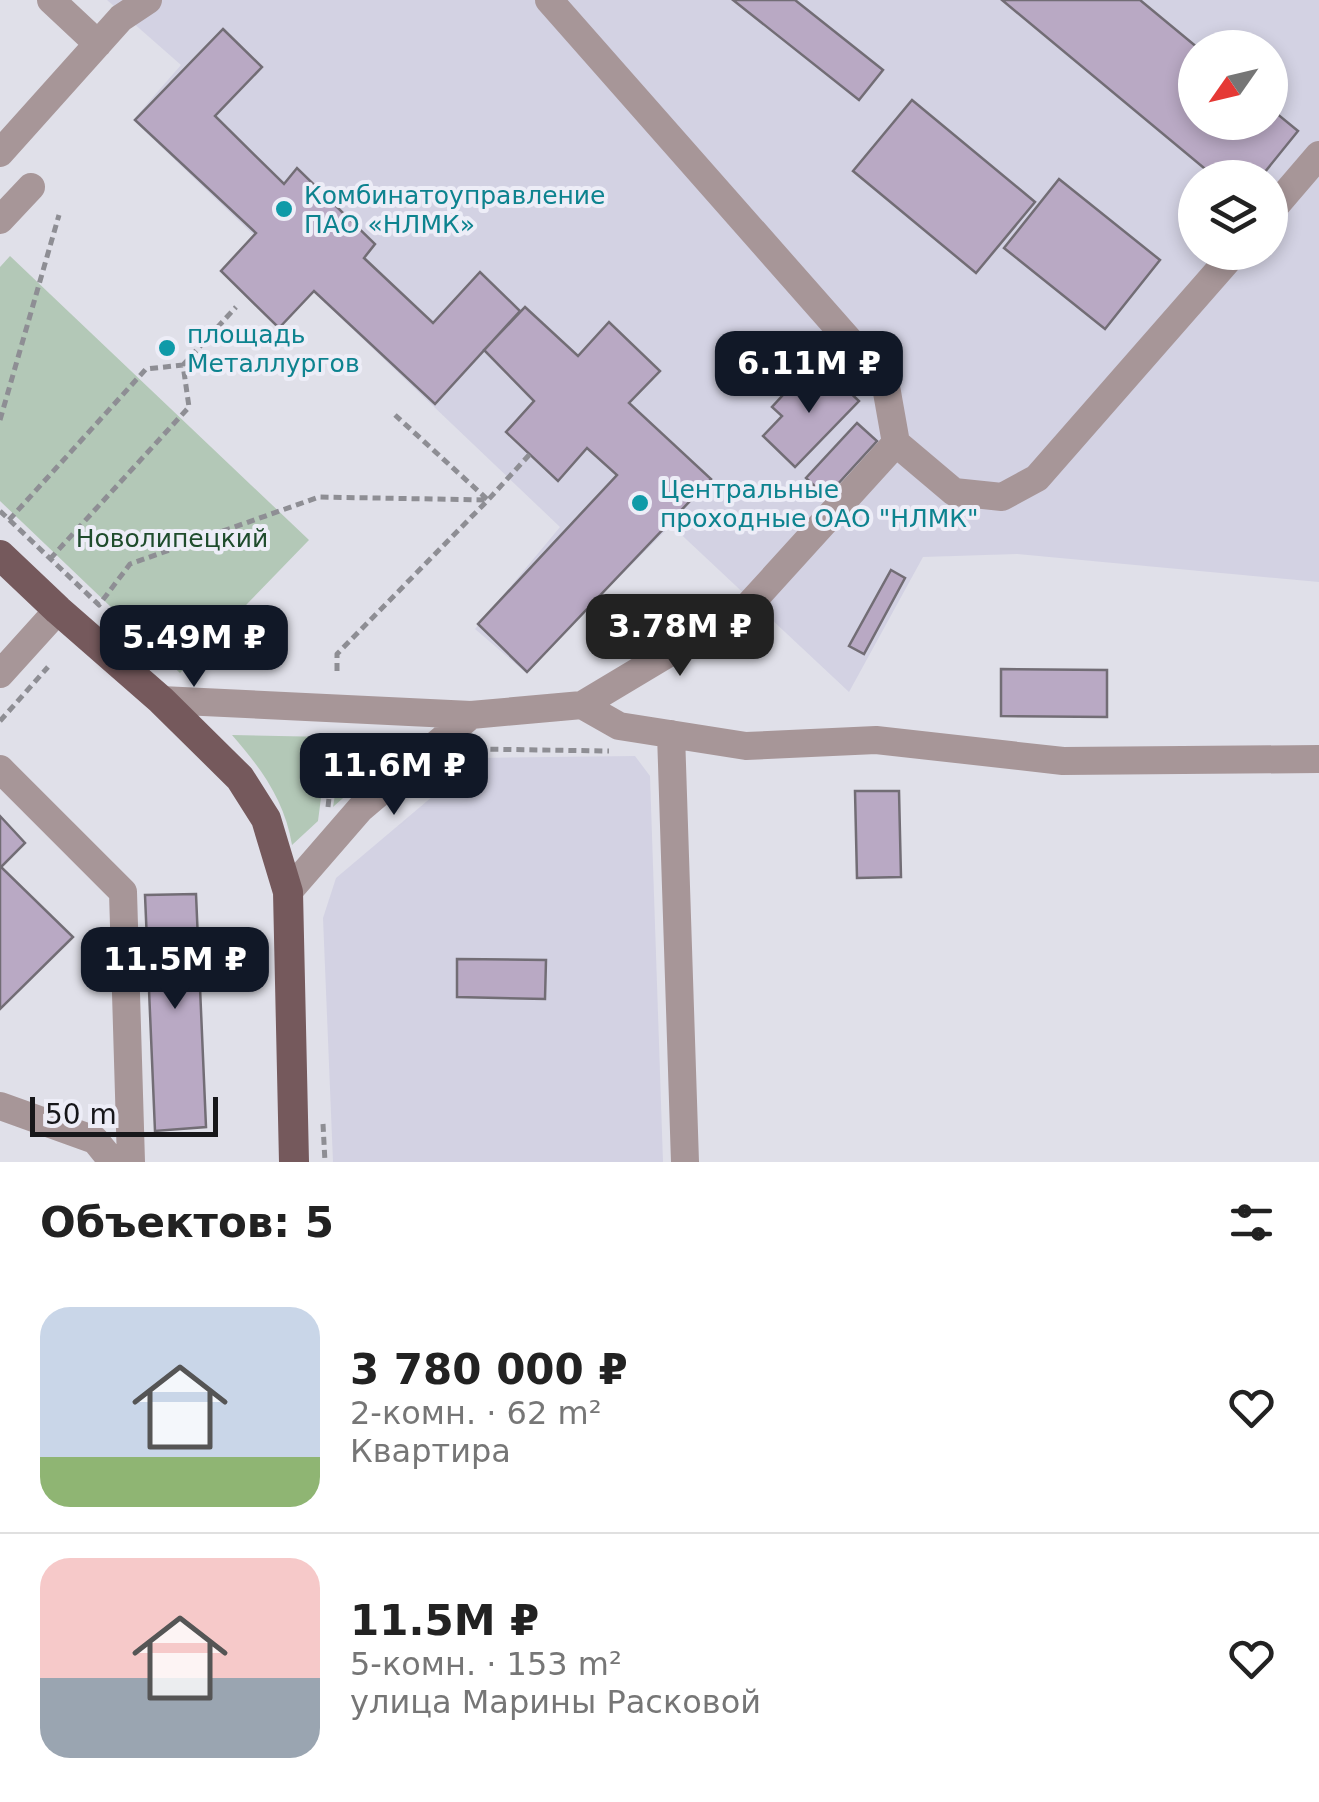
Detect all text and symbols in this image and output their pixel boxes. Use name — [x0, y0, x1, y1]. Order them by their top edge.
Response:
north arrow — [1178, 30, 1288, 140]
map controls — [1178, 30, 1288, 270]
button: layers — [1178, 160, 1288, 270]
place label: Комбинатоуправление ПАО «НЛМК» — [304, 181, 606, 239]
marker: Комбинатоуправление ПАО «НЛМК» — [273, 198, 295, 220]
place label: площадь Металлургов — [187, 320, 360, 378]
pin: 6.11M ₽ — [717, 331, 901, 416]
marker: площадь Металлургов — [156, 337, 178, 359]
text: 6.11M ₽ — [737, 344, 881, 382]
place label: Центральные проходные ОАО "НЛМК" — [660, 475, 979, 533]
marker: Центральные проходные ОАО "НЛМК" — [629, 492, 651, 514]
park label: Новолипецкий — [76, 524, 268, 553]
pin: 3.78M ₽ — [588, 594, 772, 679]
pin: 5.49M ₽ — [102, 605, 286, 690]
text: 3.78M ₽ — [608, 607, 752, 645]
text: 5.49M ₽ — [122, 618, 266, 656]
pin: 11.6M ₽ — [302, 733, 486, 818]
text: 11.6M ₽ — [322, 746, 466, 784]
pin: 11.5M ₽ — [83, 927, 267, 1012]
text: 11.5M ₽ — [103, 940, 247, 978]
scale bar — [30, 1092, 218, 1136]
text: 50 m — [45, 1098, 117, 1131]
icon: filters — [1224, 1195, 1279, 1250]
text: Объектов: 5 — [40, 1198, 334, 1247]
text: 3 780 000 ₽ — [350, 1345, 628, 1394]
icon: home — [120, 1347, 240, 1467]
icon: heart — [1224, 1380, 1279, 1435]
text: 2-комн. · 62 m² — [350, 1394, 601, 1432]
text: Квартира — [350, 1432, 511, 1470]
text: 11.5M ₽ — [350, 1596, 539, 1645]
icon: home — [120, 1598, 240, 1718]
icon: heart — [1224, 1631, 1279, 1686]
text: 5-комн. · 153 m² — [350, 1645, 622, 1683]
text: улица Марины Расковой — [350, 1683, 761, 1721]

